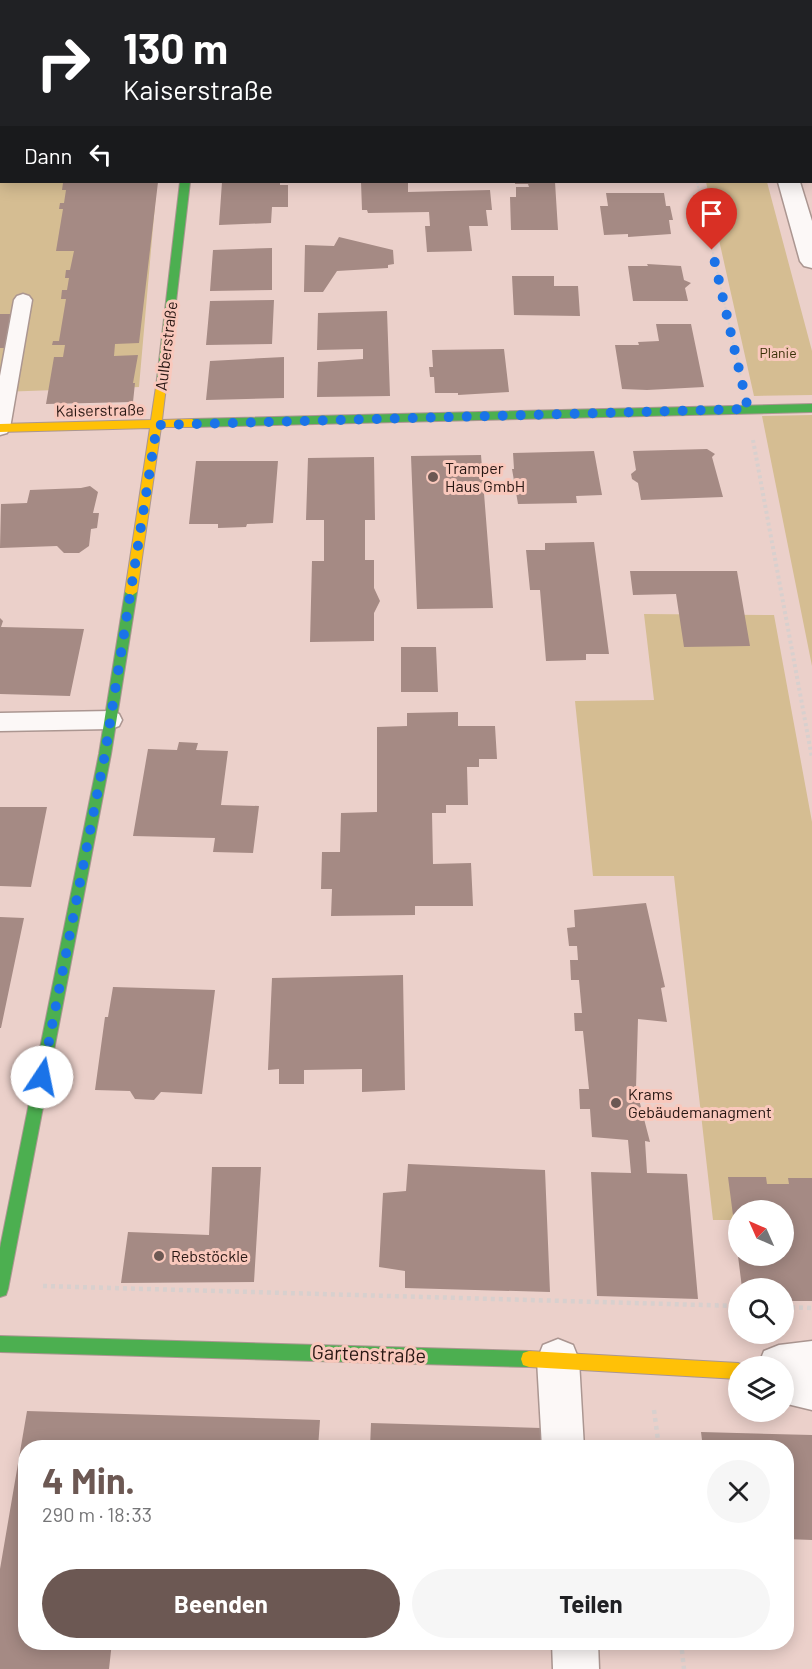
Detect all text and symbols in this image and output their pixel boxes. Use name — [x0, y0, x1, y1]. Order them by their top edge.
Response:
text: 130 m — [123, 22, 228, 72]
icon: right — [24, 24, 102, 102]
text: Kaiserstraße — [123, 73, 273, 105]
icon: left — [84, 138, 117, 171]
text: Dann — [24, 142, 72, 168]
pin — [686, 188, 737, 250]
icon: arrive — [695, 197, 728, 230]
street label: Aulberstraße — [151, 300, 180, 392]
park label: Planie — [759, 344, 797, 361]
street label: Kaiserstraße — [55, 399, 145, 420]
place label: Tramper Haus GmbH — [445, 458, 525, 495]
marker: Tramper Haus GmbH — [426, 470, 440, 484]
position arrow — [10, 1045, 74, 1109]
place label: Krams Gebäudemanagment — [628, 1084, 772, 1121]
marker: Krams Gebäudemanagment — [609, 1096, 623, 1110]
north arrow — [728, 1200, 794, 1266]
map controls — [728, 1200, 794, 1422]
place label: Rebstöckle — [171, 1246, 248, 1265]
marker: Rebstöckle — [152, 1249, 166, 1263]
button: search — [728, 1278, 794, 1344]
street label: Gartenstraße — [311, 1339, 427, 1367]
button: layers — [728, 1356, 794, 1422]
text: 4 Min. — [42, 1458, 135, 1501]
button: close — [707, 1460, 770, 1523]
text: 290 m · 18:33 — [42, 1502, 152, 1526]
button: Beenden — [42, 1569, 400, 1638]
button: Teilen — [412, 1569, 770, 1638]

